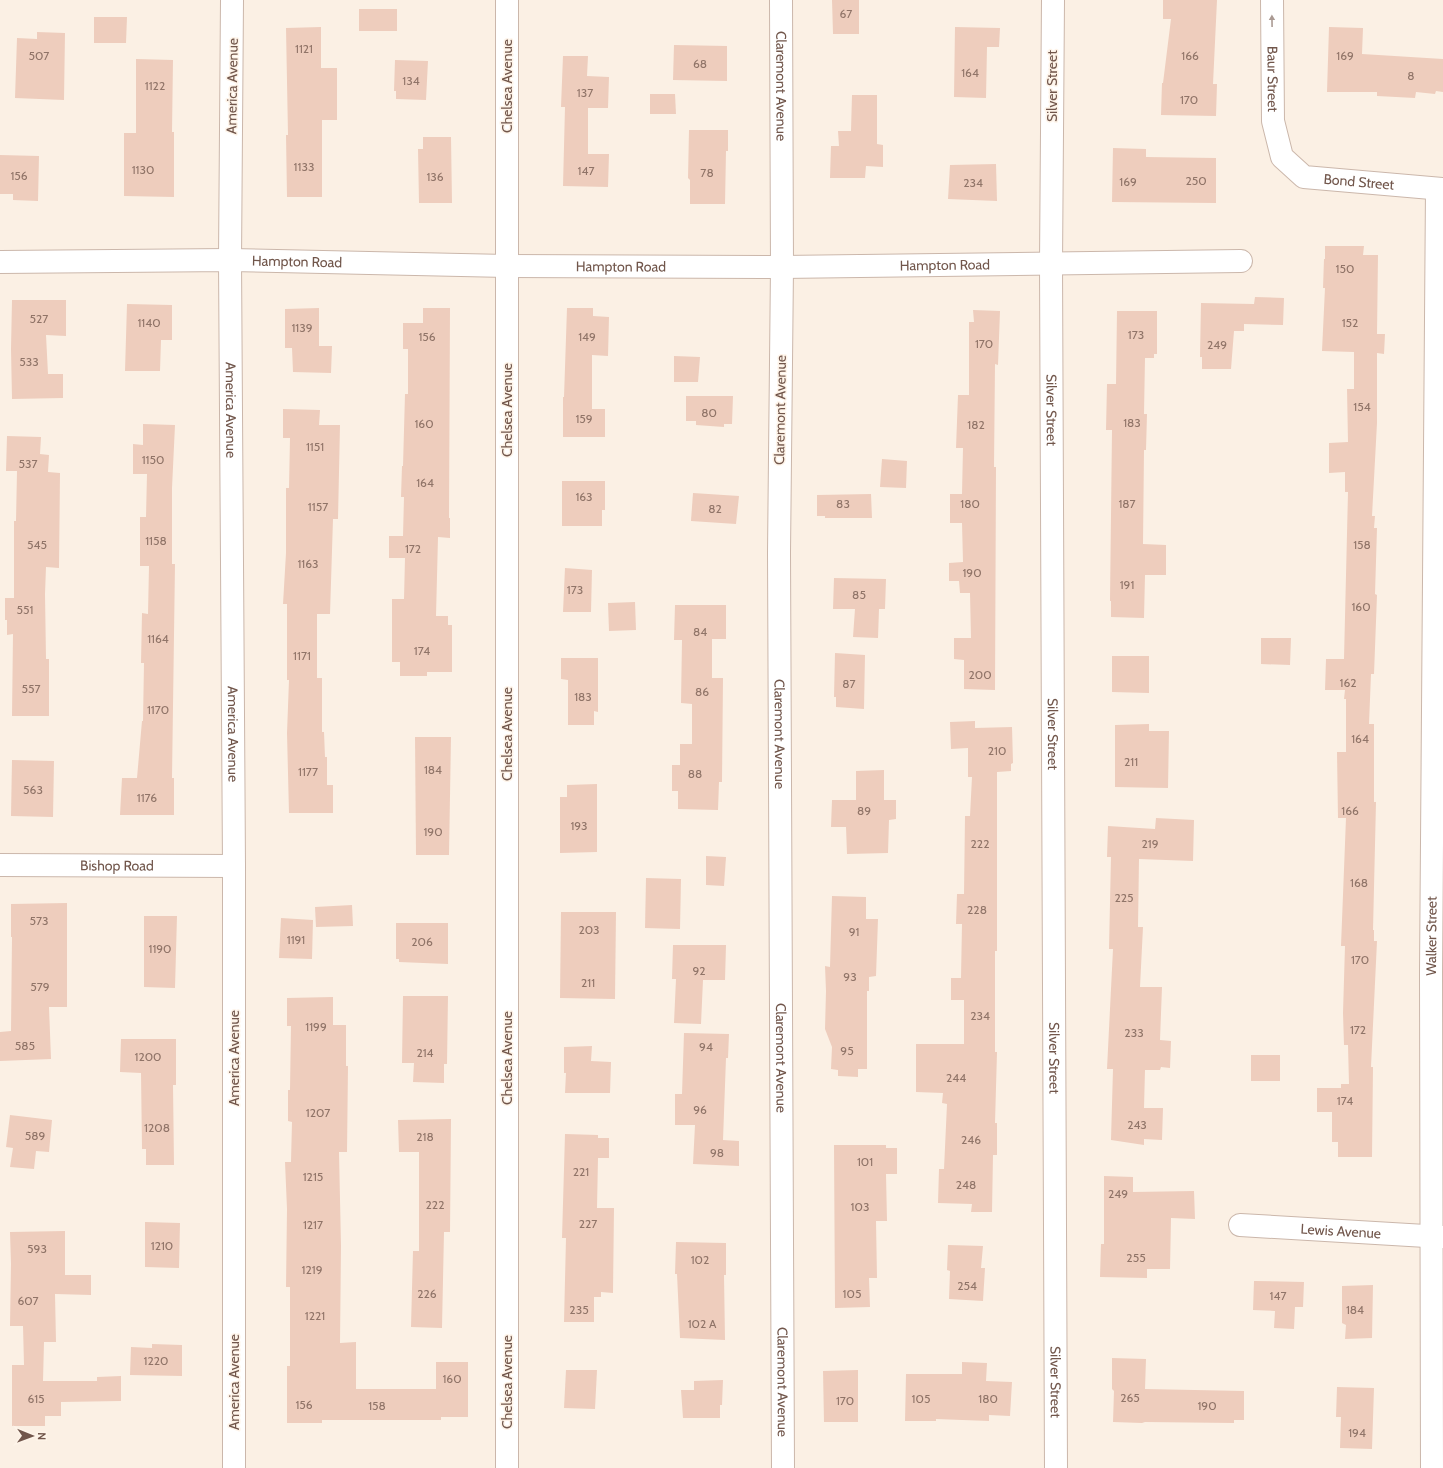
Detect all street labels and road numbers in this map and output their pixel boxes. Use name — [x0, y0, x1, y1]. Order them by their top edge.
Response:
street label: Claremont Avenue — [772, 31, 791, 141]
street label: America Avenue — [222, 38, 242, 134]
street label: Chelsea Avenue — [498, 39, 516, 133]
street label: Baur Street — [1263, 46, 1282, 112]
street label: Silver Street — [1043, 50, 1061, 122]
street label: Bond Street — [1323, 170, 1395, 194]
street label: Hampton Road — [252, 251, 342, 271]
street label: Hampton Road — [900, 255, 990, 274]
street label: Hampton Road — [576, 257, 666, 276]
street label: Claremont Avenue — [770, 355, 790, 465]
street label: America Avenue — [222, 362, 240, 458]
street label: Chelsea Avenue — [498, 363, 516, 457]
street label: Silver Street — [1042, 374, 1061, 446]
street label: Claremont Avenue — [771, 679, 789, 789]
street label: America Avenue — [224, 686, 242, 782]
street label: Chelsea Avenue — [498, 687, 516, 781]
street label: Silver Street — [1044, 698, 1062, 770]
street label: Bishop Road — [80, 856, 154, 875]
street label: Walker Street — [1422, 896, 1441, 976]
street label: Claremont Avenue — [772, 1003, 790, 1113]
street label: America Avenue — [225, 1010, 243, 1106]
street label: Chelsea Avenue — [498, 1011, 516, 1105]
street label: Silver Street — [1045, 1022, 1063, 1094]
street label: Lewis Avenue — [1300, 1220, 1382, 1242]
street label: Claremont Avenue — [773, 1327, 792, 1437]
street label: America Avenue — [225, 1334, 243, 1430]
street label: Chelsea Avenue — [498, 1335, 516, 1429]
street label: Silver Street — [1046, 1346, 1065, 1418]

